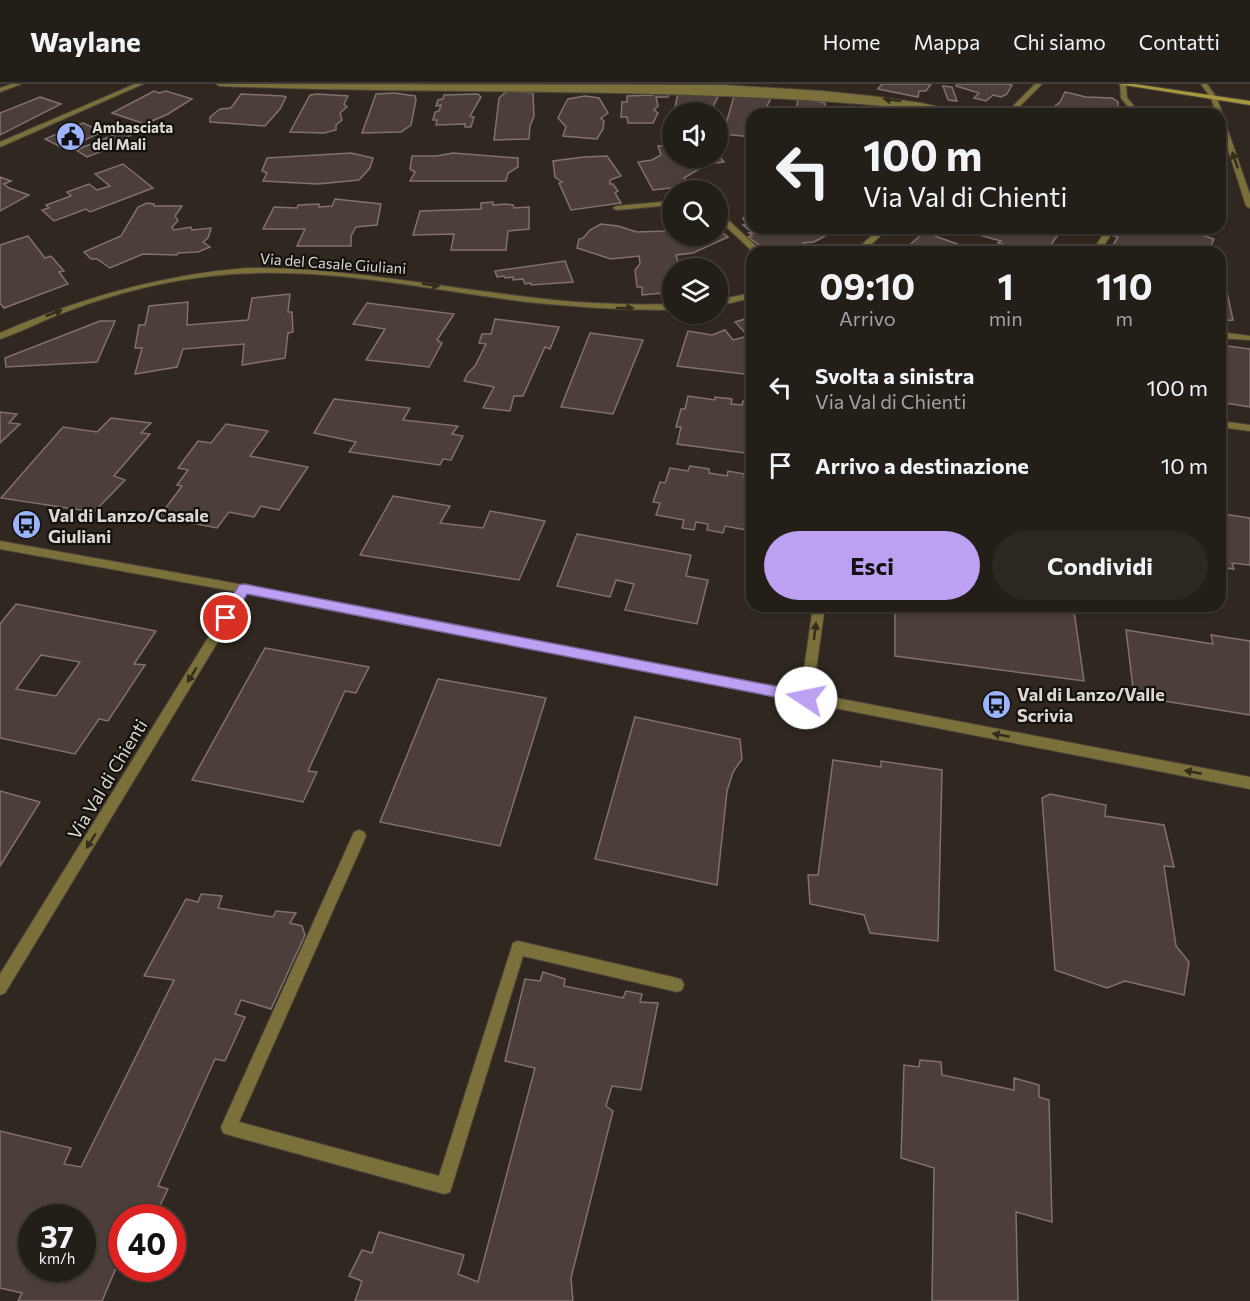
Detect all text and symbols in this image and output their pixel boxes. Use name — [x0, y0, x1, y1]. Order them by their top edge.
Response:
text: Waylane — [30, 24, 141, 58]
text: Home — [823, 29, 880, 54]
text: Mappa — [913, 29, 980, 54]
text: Chi siamo — [1013, 29, 1106, 54]
text: Contatti — [1139, 29, 1220, 54]
one-way arrow — [882, 95, 901, 104]
map controls — [662, 102, 728, 324]
button: sound — [662, 102, 728, 168]
place label: Ambasciata del Mali — [92, 118, 173, 153]
public building icon: Ambasciata del Mali — [55, 120, 87, 152]
text: 100 m — [863, 128, 983, 180]
icon: left — [764, 132, 842, 210]
one-way arrow — [1230, 151, 1239, 169]
button: search — [662, 180, 728, 246]
text: Via Val di Chienti — [863, 180, 1067, 213]
street label: Via del Casale Giuliani — [259, 249, 407, 277]
button: layers — [662, 258, 728, 324]
text: 09:10 — [819, 263, 915, 307]
text: 1 — [998, 263, 1014, 307]
text: 110 — [1096, 263, 1153, 307]
one-way arrow — [422, 280, 441, 289]
one-way arrow — [615, 303, 634, 313]
text: Arrivo — [839, 306, 896, 330]
text: min — [989, 306, 1023, 330]
text: m — [1116, 306, 1133, 330]
one-way arrow — [45, 308, 63, 317]
text: Svolta a sinistra — [815, 362, 974, 389]
icon: left — [764, 371, 797, 404]
text: 100 m — [1146, 374, 1208, 401]
text: Via Val di Chienti — [815, 389, 966, 413]
icon: arrive — [764, 449, 797, 482]
text: Arrivo a destinazione — [815, 452, 1029, 479]
text: 10 m — [1161, 452, 1208, 479]
place label: Val di Lanzo/Casale Giuliani — [48, 504, 209, 547]
bus stop icon: Val di Lanzo/Casale Giuliani — [11, 509, 43, 541]
button: Esci — [764, 531, 980, 600]
button: Condividi — [992, 531, 1208, 600]
pin — [200, 592, 251, 643]
icon: arrive — [209, 601, 242, 634]
one-way arrow — [811, 621, 820, 640]
position arrow — [774, 666, 838, 730]
one-way arrow — [186, 667, 197, 683]
place label: Val di Lanzo/Valle Scrivia — [1017, 683, 1165, 726]
bus stop icon: Val di Lanzo/Valle Scrivia — [980, 688, 1012, 720]
street label: Via Val di Chienti — [62, 715, 152, 843]
one-way arrow — [991, 730, 1010, 739]
one-way arrow — [1183, 767, 1202, 776]
one-way arrow — [85, 833, 96, 849]
speed limit sign: 40 — [108, 1204, 186, 1282]
text: 37 — [40, 1217, 74, 1254]
text: km/h — [39, 1249, 75, 1267]

